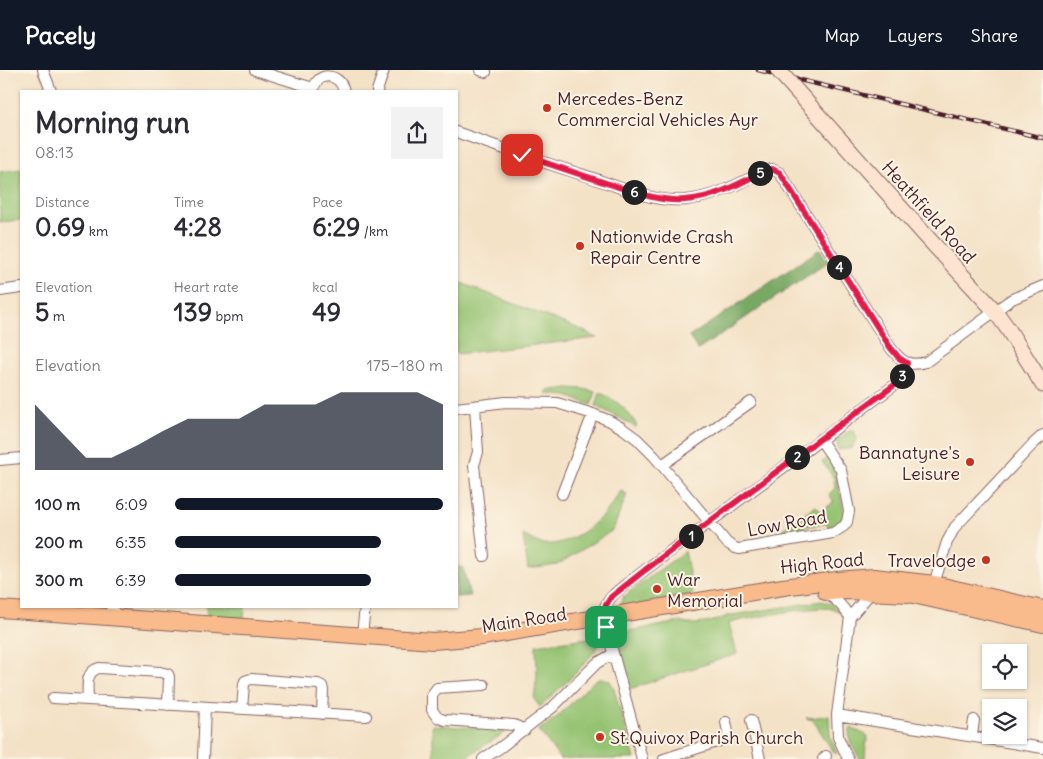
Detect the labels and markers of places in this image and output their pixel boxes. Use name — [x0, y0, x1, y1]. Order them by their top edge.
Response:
place label: Mercedes-Benz Commercial Vehicles Ayr — [557, 87, 759, 131]
marker: Mercedes-Benz Commercial Vehicles Ayr — [541, 102, 553, 114]
pin — [501, 134, 543, 176]
pin: 5 — [748, 160, 772, 186]
pin: 6 — [622, 180, 646, 204]
place label: Nationwide Crash Repair Centre — [590, 225, 733, 269]
marker: Nationwide Crash Repair Centre — [574, 240, 586, 252]
pin: 4 — [826, 254, 852, 280]
pin: 3 — [890, 364, 914, 388]
place label: Bannatyne's Leisure — [859, 441, 960, 485]
pin: 2 — [784, 444, 810, 470]
marker: Bannatyne's Leisure — [964, 456, 976, 468]
pin: 1 — [678, 524, 704, 548]
place label: Travelodge — [887, 549, 976, 572]
marker: Travelodge — [980, 554, 992, 566]
place label: War Memorial — [667, 568, 743, 612]
marker: War Memorial — [651, 583, 663, 595]
pin — [585, 606, 627, 648]
place label: St.Quivox Parish Church — [610, 726, 803, 749]
marker: St.Quivox Parish Church — [594, 731, 606, 743]

